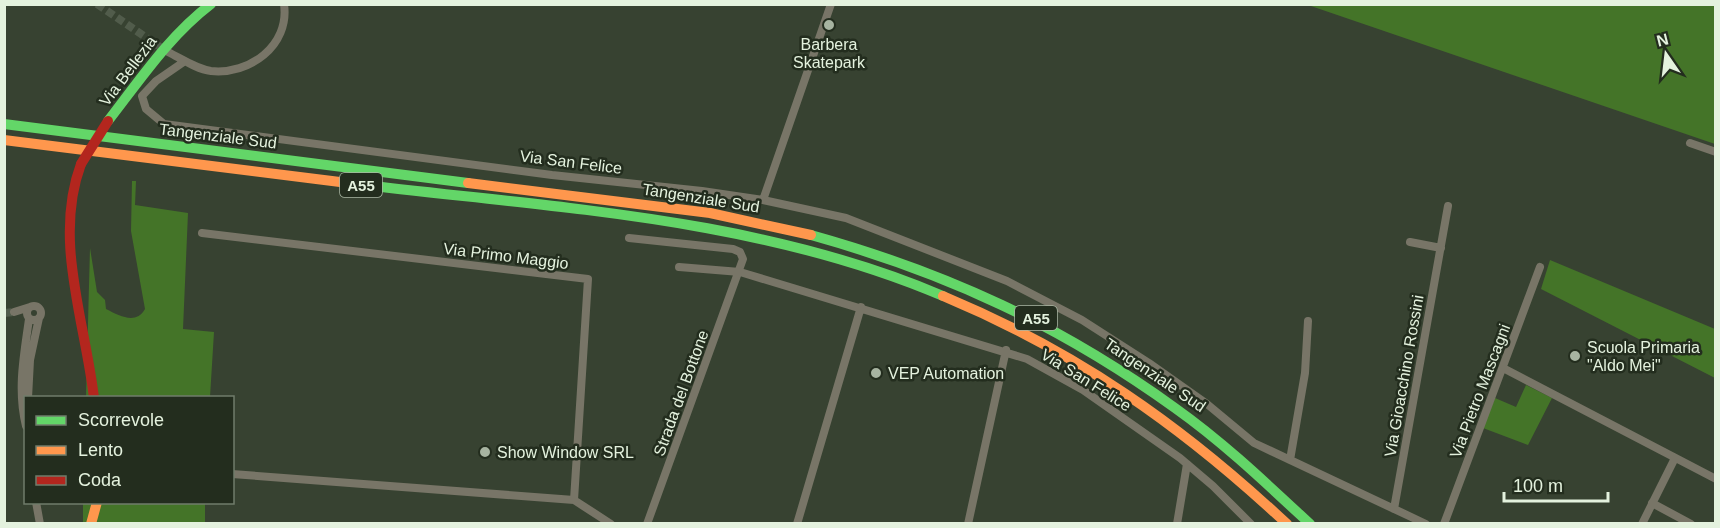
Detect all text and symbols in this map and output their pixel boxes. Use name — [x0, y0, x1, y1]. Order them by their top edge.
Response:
marker: Barbera Skatepark — [822, 18, 836, 32]
north arrow — [1636, 24, 1696, 84]
text: N — [1655, 30, 1670, 50]
street label: Via Bellezia — [96, 33, 160, 109]
place label: Barbera Skatepark — [793, 36, 866, 71]
street label: Tangenziale Sud — [158, 120, 278, 152]
street label: Via San Felice — [519, 147, 623, 177]
road number: A55 — [340, 173, 382, 197]
street label: Tangenziale Sud — [641, 180, 761, 216]
street label: Via Primo Maggio — [442, 240, 570, 272]
street label: Via Gioacchino Rossini — [1381, 294, 1427, 458]
road number: A55 — [1015, 306, 1057, 330]
street label: Via Pietro Mascagni — [1447, 322, 1513, 460]
street label: Strada del Bottone — [650, 328, 712, 458]
street label: Tangenziale Sud — [1101, 335, 1209, 415]
place label: Scuola Primaria "Aldo Mei" — [1587, 339, 1700, 374]
street label: Via San Felice — [1038, 346, 1134, 415]
marker: Scuola Primaria "Aldo Mei" — [1568, 349, 1582, 363]
place label: VEP Automation — [888, 365, 1004, 382]
marker: VEP Automation — [869, 366, 883, 380]
legend — [24, 396, 234, 504]
text: Scorrevole — [78, 410, 164, 430]
text: Lento — [78, 440, 123, 460]
place label: Show Window SRL — [497, 444, 634, 461]
marker: Show Window SRL — [478, 445, 492, 459]
scale bar — [1504, 465, 1608, 503]
text: Coda — [78, 470, 122, 490]
text: 100 m — [1513, 476, 1563, 496]

